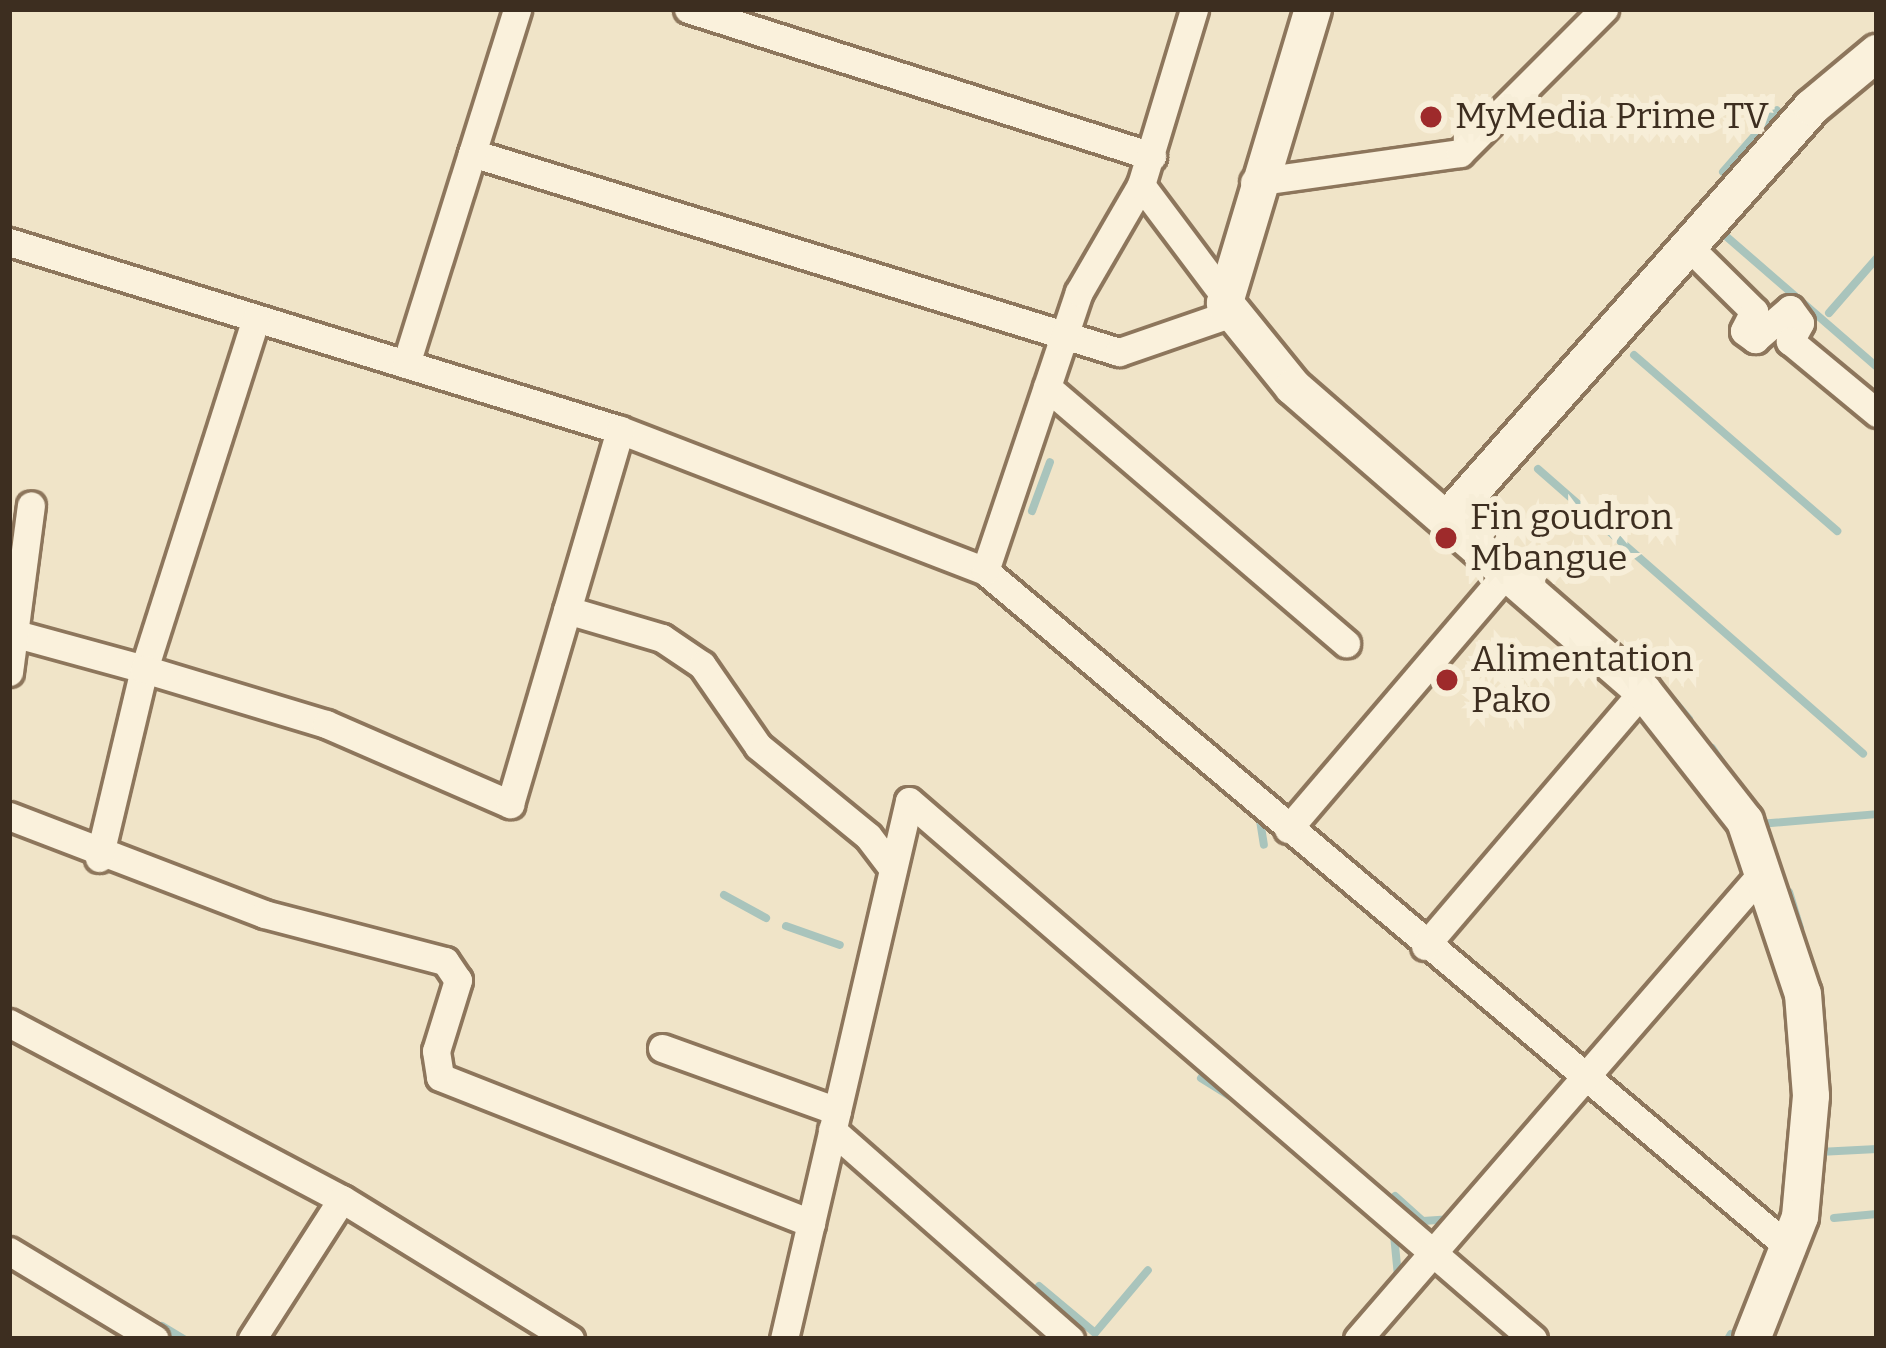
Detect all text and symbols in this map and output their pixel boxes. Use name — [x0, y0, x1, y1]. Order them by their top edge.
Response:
place label: MyMedia Prime TV — [1455, 95, 1769, 139]
marker: MyMedia Prime TV — [1418, 104, 1444, 130]
place label: Fin goudron Mbangue — [1470, 495, 1673, 580]
marker: Fin goudron Mbangue — [1433, 525, 1459, 551]
place label: Alimentation Pako — [1471, 637, 1694, 722]
marker: Alimentation Pako — [1434, 667, 1460, 693]

